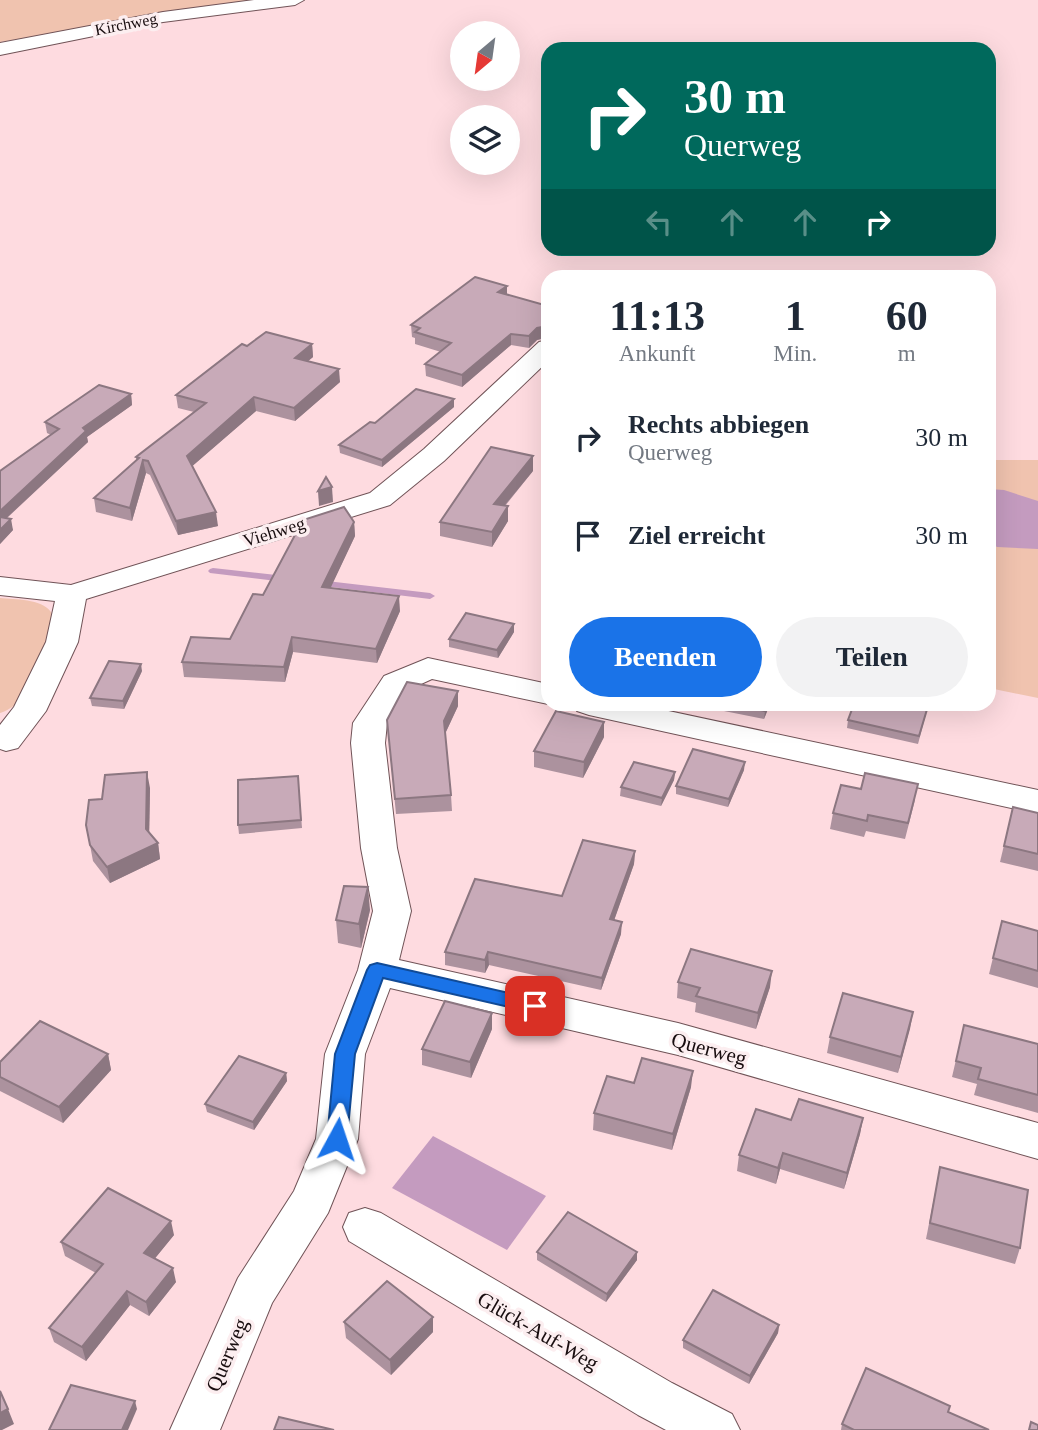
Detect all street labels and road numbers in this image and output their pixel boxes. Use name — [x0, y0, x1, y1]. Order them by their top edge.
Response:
street label: Kirchweg — [93, 10, 159, 39]
street label: Viehweg — [241, 513, 307, 551]
street label: Querweg — [669, 1027, 750, 1071]
street label: Glück-Auf-Weg — [473, 1287, 603, 1376]
street label: Querweg — [201, 1314, 253, 1395]

